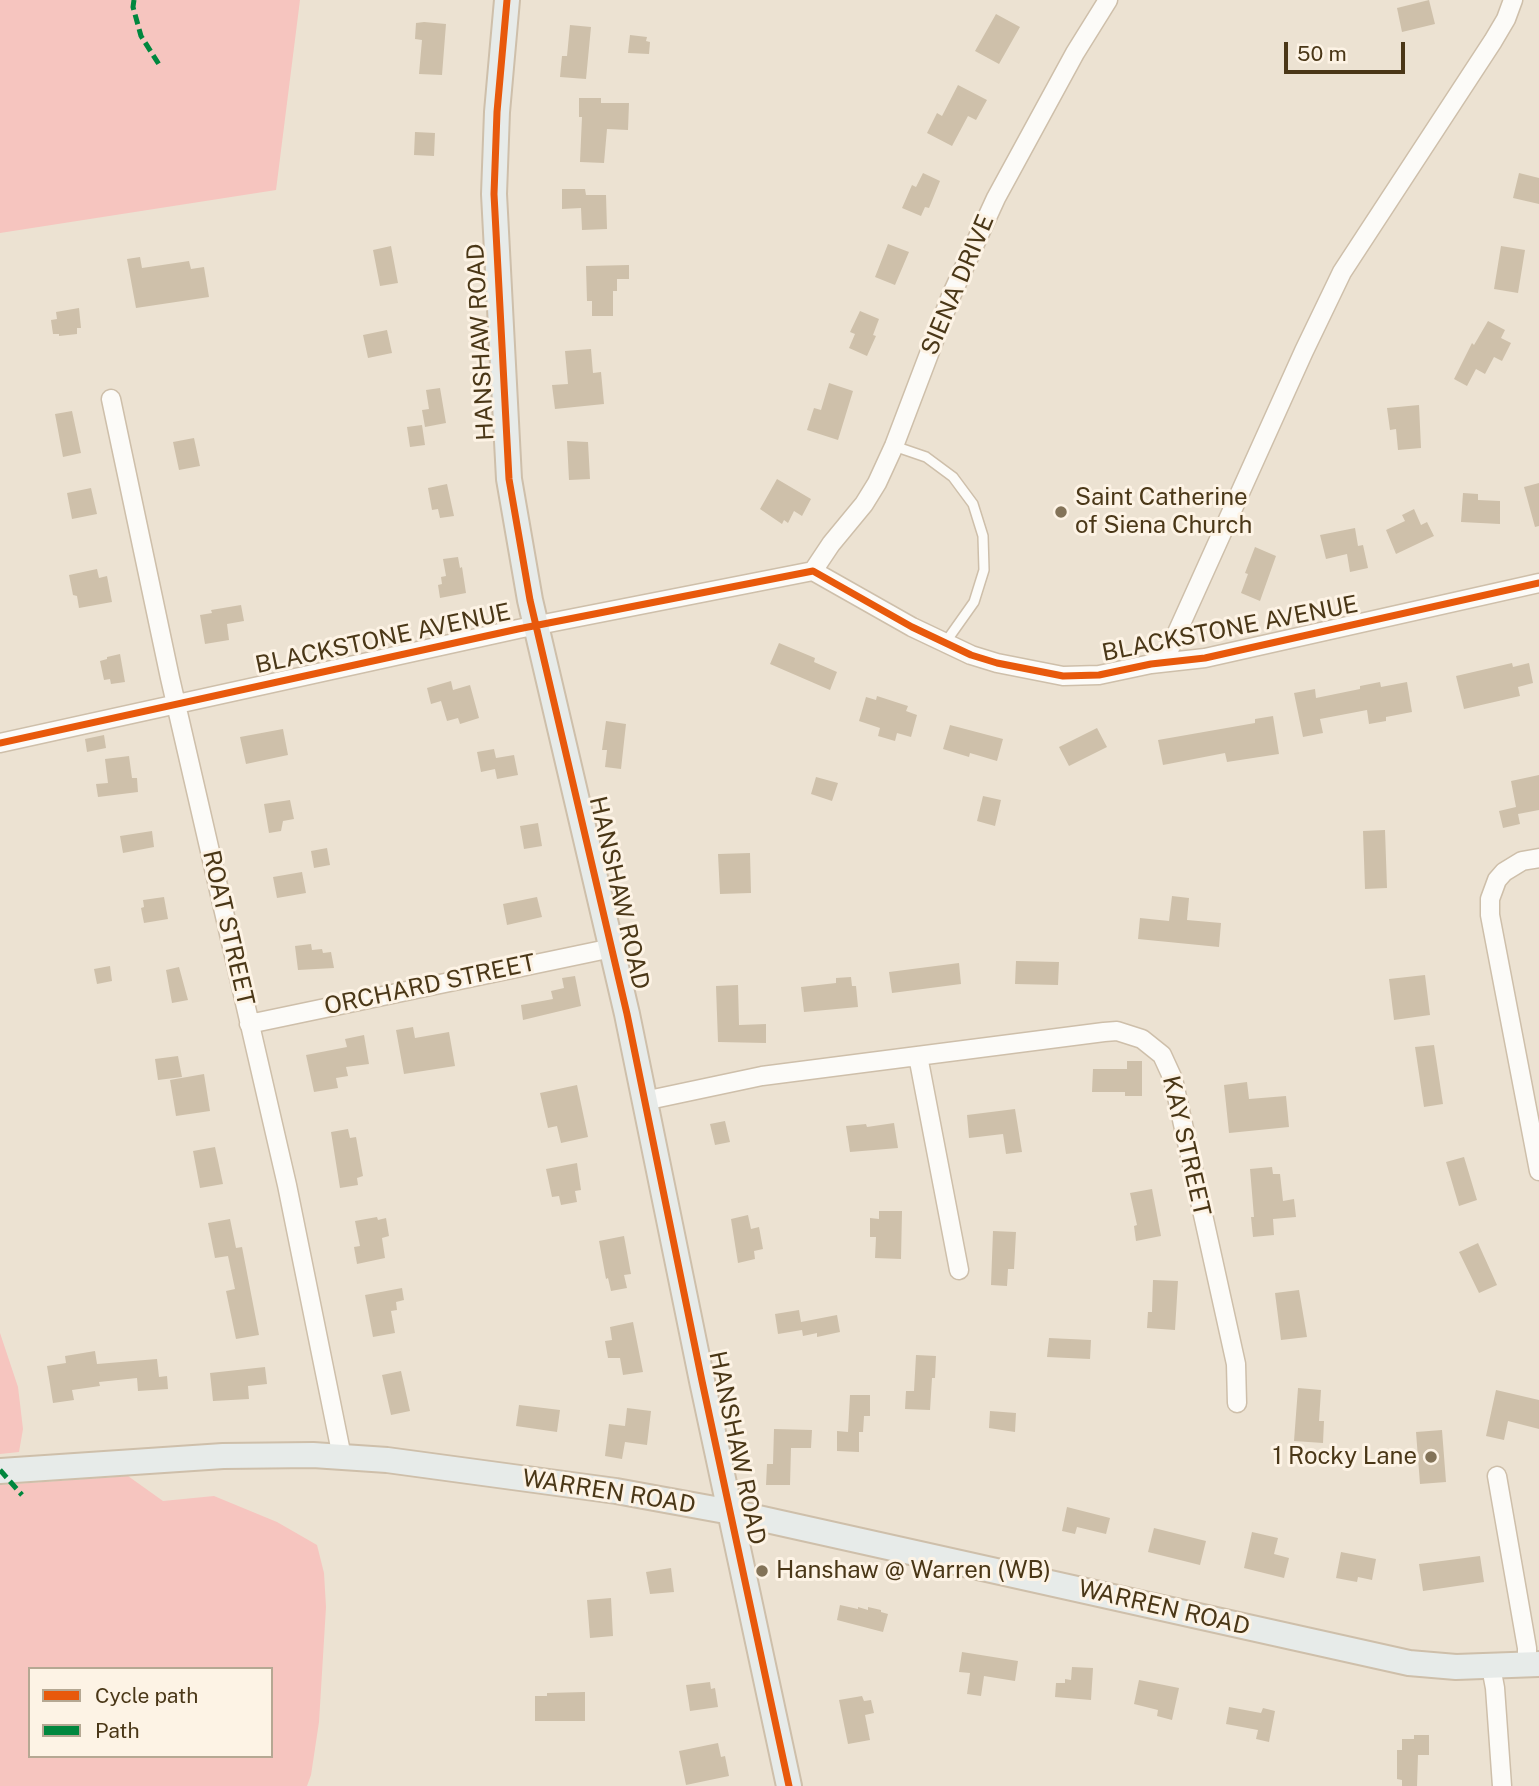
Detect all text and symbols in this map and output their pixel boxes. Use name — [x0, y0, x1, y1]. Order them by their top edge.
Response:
scale bar — [1287, 28, 1408, 72]
text: 50 m — [1297, 41, 1347, 66]
street label: SIENA DRIVE — [916, 211, 1000, 359]
street label: HANSHAW ROAD — [461, 243, 501, 441]
place label: Saint Catherine of Siena Church — [1075, 484, 1252, 540]
marker: Saint Catherine of Siena Church — [1053, 504, 1069, 520]
street label: BLACKSTONE AVENUE — [1100, 590, 1360, 668]
street label: BLACKSTONE AVENUE — [253, 598, 513, 680]
street label: HANSHAW ROAD — [583, 794, 655, 992]
street label: ROAT STREET — [196, 848, 260, 1008]
street label: ORCHARD STREET — [322, 949, 538, 1021]
street label: KAY STREET — [1156, 1073, 1216, 1219]
street label: HANSHAW ROAD — [702, 1348, 772, 1548]
place label: 1 Rocky Lane — [1272, 1443, 1417, 1471]
marker: 1 Rocky Lane — [1423, 1449, 1439, 1465]
street label: WARREN ROAD — [520, 1464, 698, 1520]
place label: Hanshaw @ Warren (WB) — [776, 1557, 1051, 1585]
marker: Hanshaw @ Warren (WB) — [754, 1563, 770, 1579]
street label: WARREN ROAD — [1075, 1574, 1253, 1642]
legend — [28, 1667, 273, 1758]
text: Cycle path — [95, 1683, 198, 1708]
text: Path — [95, 1718, 140, 1743]

